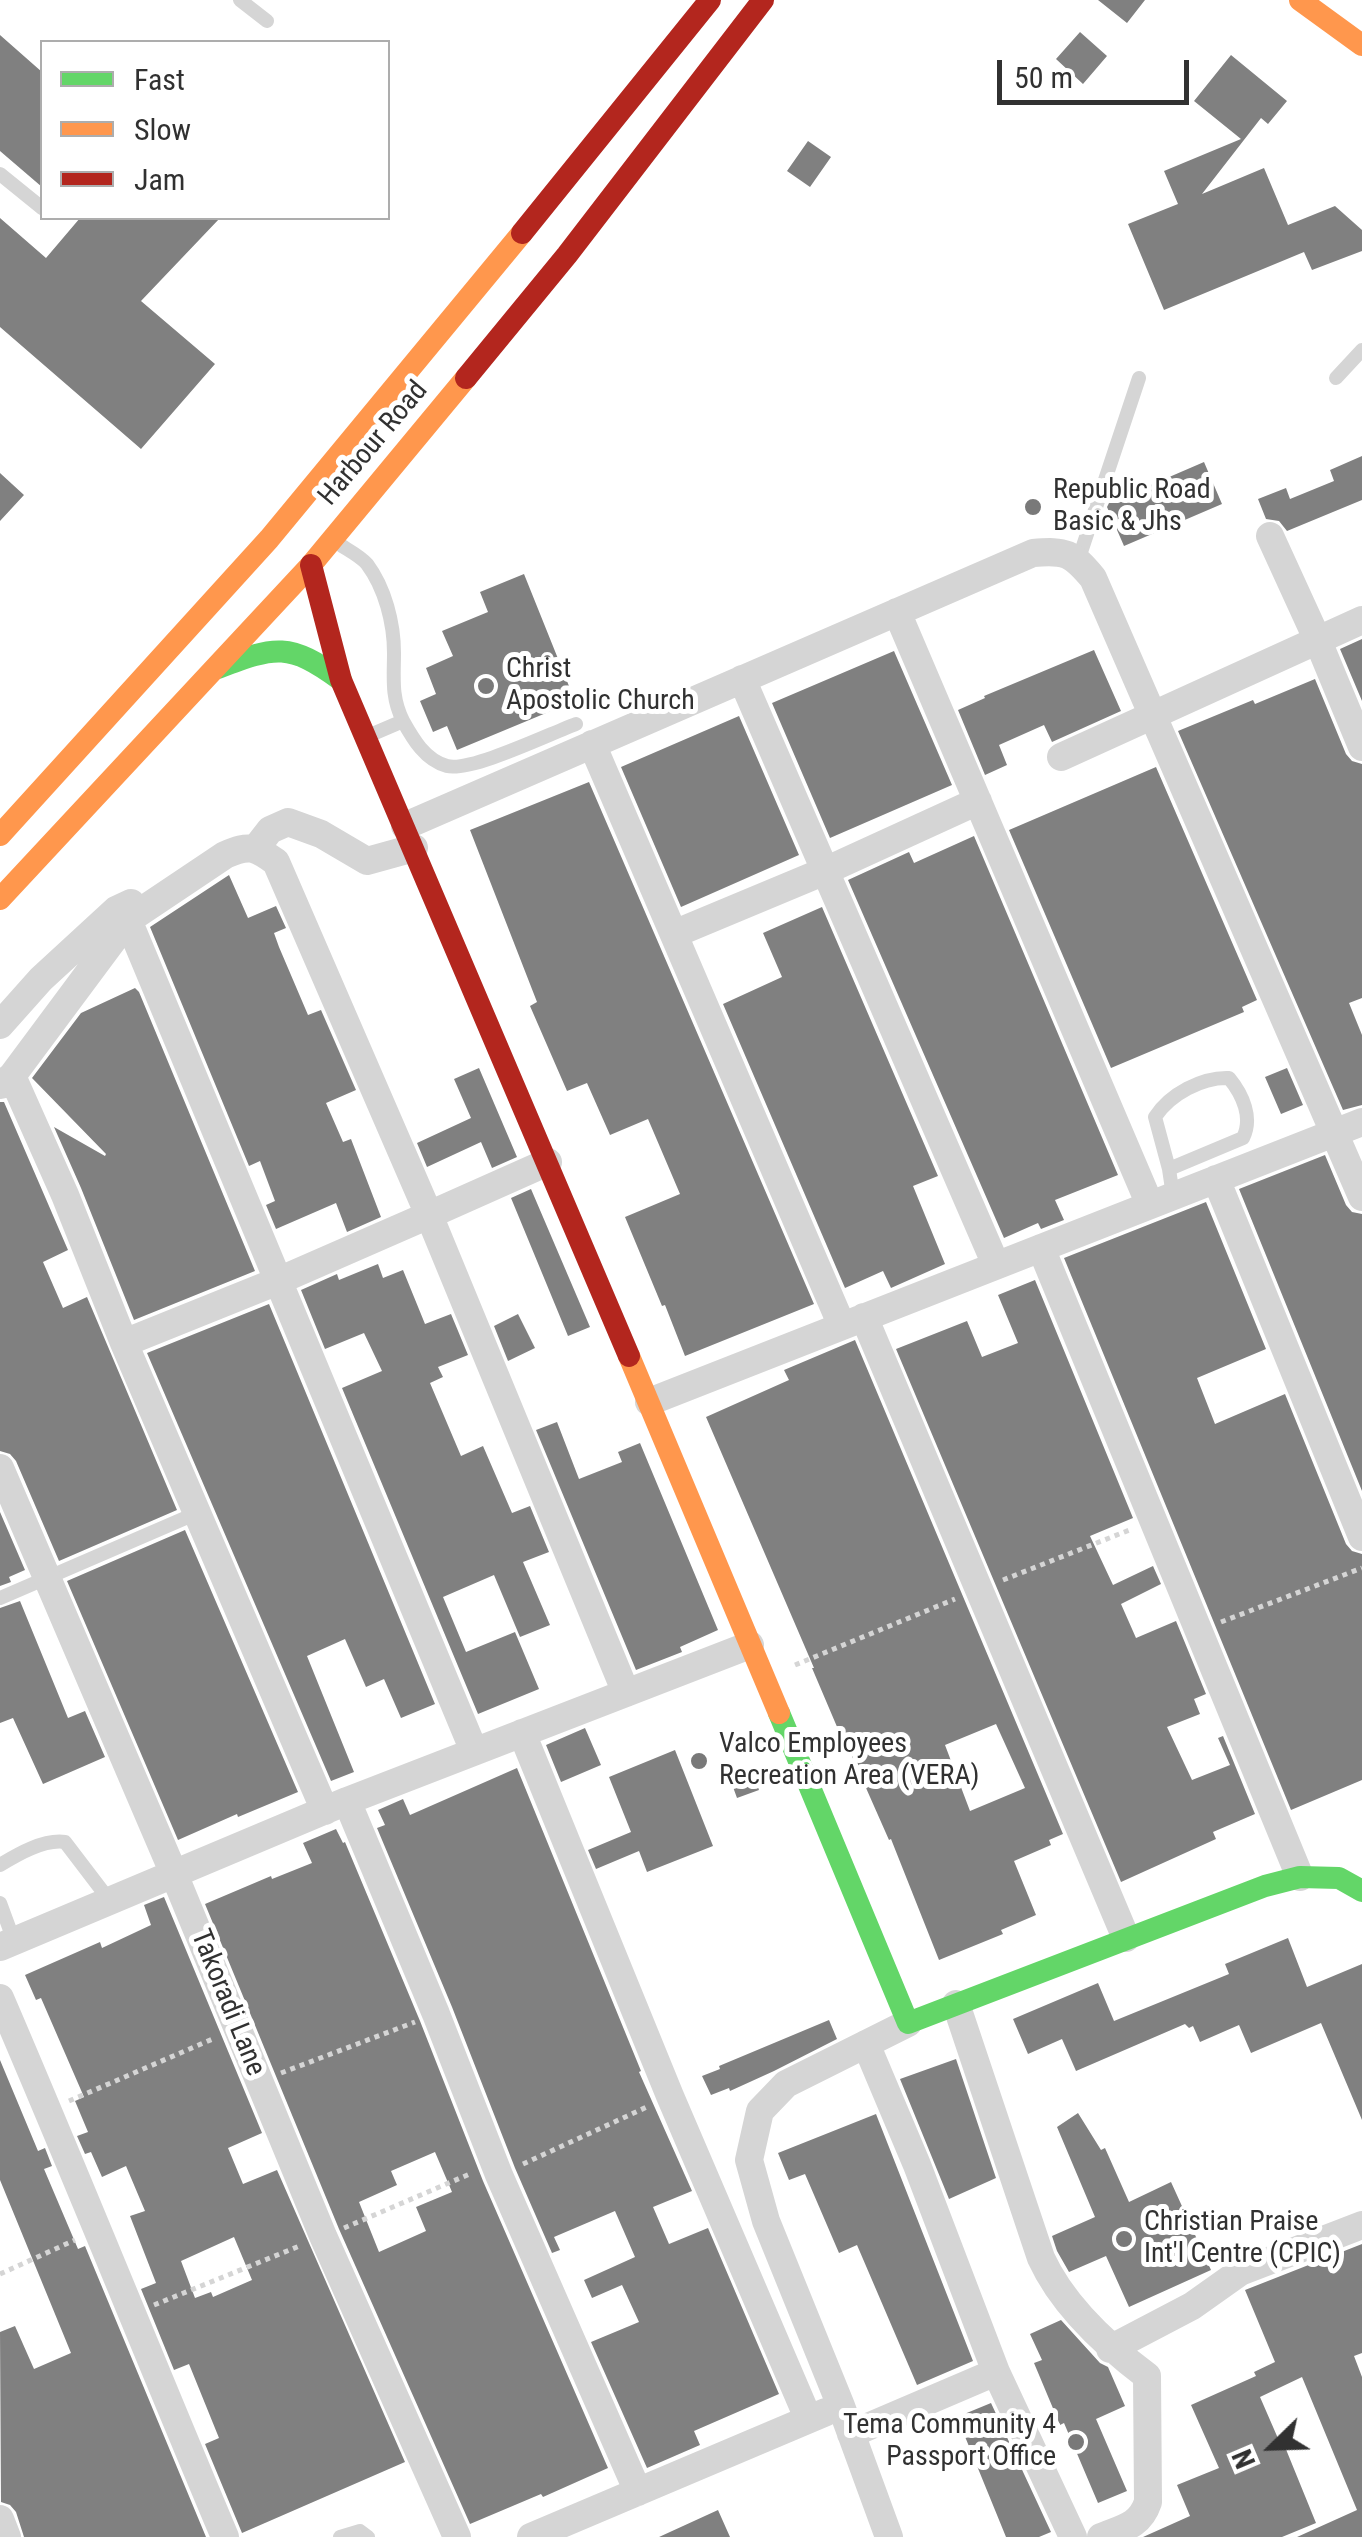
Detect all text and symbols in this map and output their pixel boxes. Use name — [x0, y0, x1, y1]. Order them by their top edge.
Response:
legend — [40, 40, 390, 220]
scale bar — [1002, 40, 1194, 102]
text: 50 m — [1014, 60, 1073, 95]
text: Fast — [134, 62, 185, 97]
text: Slow — [134, 112, 191, 147]
text: Jam — [134, 162, 185, 197]
street label: Harbour Road — [312, 375, 436, 513]
place label: Republic Road Basic & Jhs — [1053, 474, 1211, 540]
marker: Republic Road Basic & Jhs — [1022, 496, 1044, 518]
place label: Christ Apostolic Church — [506, 653, 695, 719]
marker: Christ Apostolic Church — [475, 675, 497, 697]
place label: Valco Employees Recreation Area (VERA) — [719, 1728, 979, 1794]
marker: Valco Employees Recreation Area (VERA) — [688, 1750, 710, 1772]
street label: Takoradi Lane — [182, 1925, 272, 2081]
place label: Christian Praise Int'l Centre (CPIC) — [1144, 2206, 1341, 2272]
marker: Christian Praise Int'l Centre (CPIC) — [1113, 2228, 1135, 2250]
north arrow — [1222, 2397, 1322, 2497]
place label: Tema Community 4 Passport Office — [843, 2409, 1056, 2475]
marker: Tema Community 4 Passport Office — [1065, 2431, 1087, 2453]
text: N — [1225, 2445, 1262, 2473]

